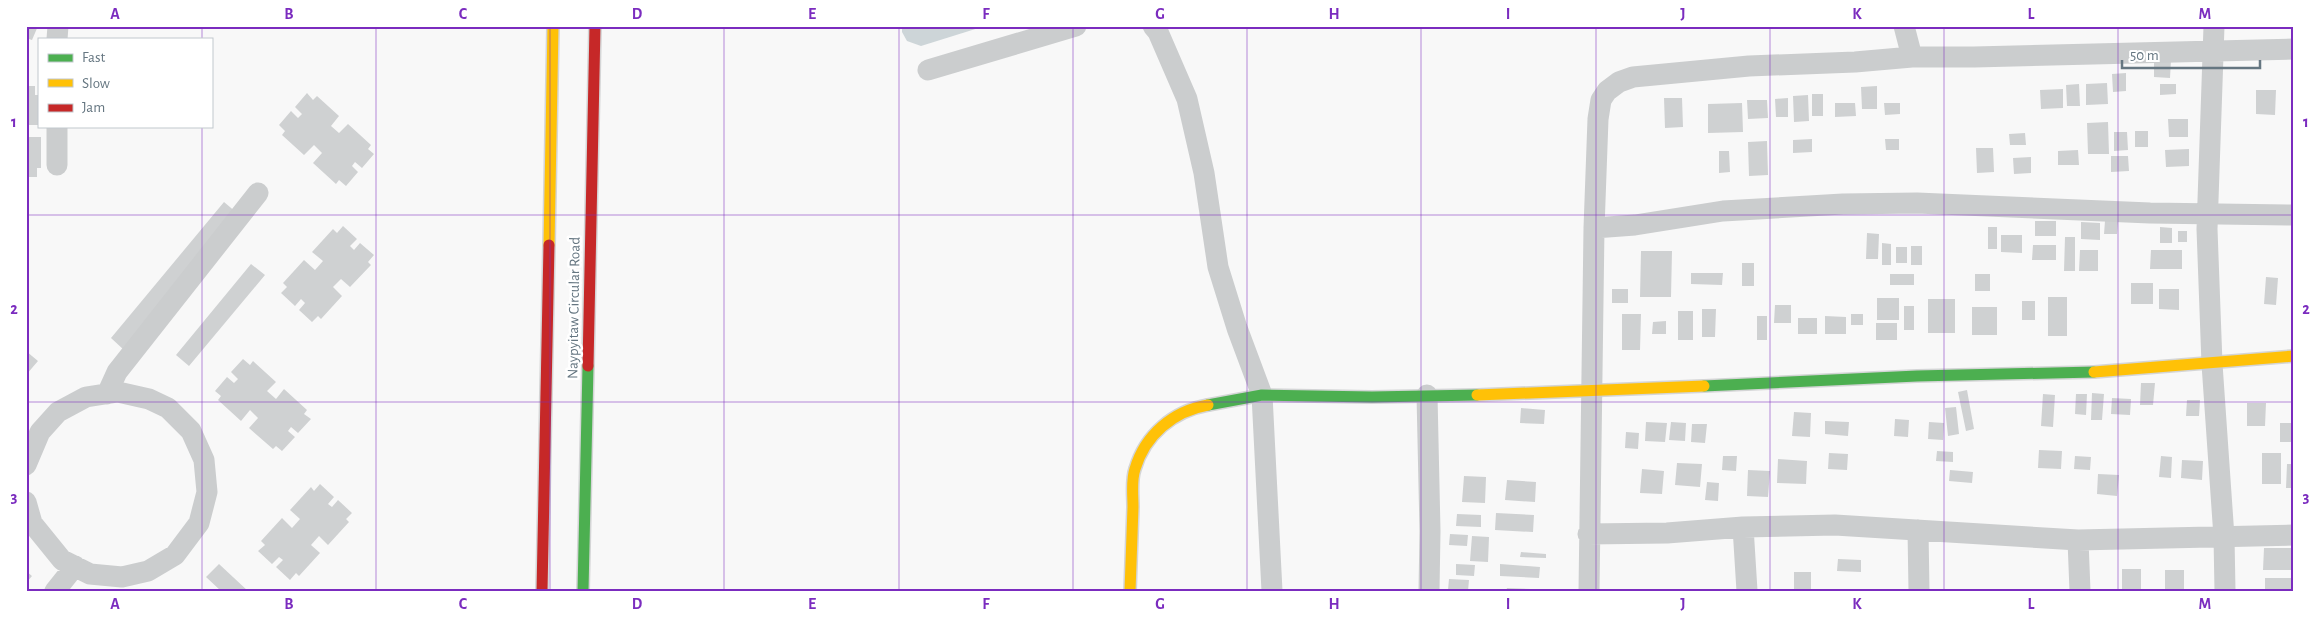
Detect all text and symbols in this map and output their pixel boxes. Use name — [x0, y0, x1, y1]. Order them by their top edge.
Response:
text: A — [110, 6, 120, 22]
text: B — [284, 6, 294, 22]
text: C — [459, 6, 468, 22]
text: D — [632, 6, 643, 22]
text: E — [808, 6, 816, 22]
text: F — [982, 6, 990, 22]
text: G — [1155, 6, 1165, 22]
text: H — [1328, 6, 1340, 22]
text: I — [1506, 6, 1510, 22]
text: J — [1680, 6, 1686, 22]
text: K — [1852, 6, 1862, 22]
text: L — [2028, 6, 2035, 22]
text: M — [2199, 6, 2211, 22]
legend — [38, 38, 212, 128]
scale bar — [2122, 38, 2260, 70]
text: 50 m — [2130, 48, 2159, 63]
text: Fast — [82, 50, 106, 65]
text: Slow — [82, 76, 110, 91]
text: Jam — [82, 100, 105, 115]
text: 1 — [11, 114, 17, 130]
text: 1 — [2303, 114, 2309, 130]
street label: Naypyitaw Circular Road — [565, 237, 583, 379]
text: 2 — [10, 301, 18, 317]
text: 2 — [2302, 301, 2310, 317]
text: 3 — [11, 489, 18, 505]
text: 3 — [2303, 489, 2310, 505]
text: A — [110, 596, 120, 612]
text: B — [284, 596, 294, 612]
text: C — [459, 596, 468, 612]
text: D — [632, 596, 643, 612]
text: E — [808, 596, 816, 612]
text: F — [982, 596, 990, 612]
text: G — [1155, 596, 1165, 612]
text: H — [1328, 596, 1340, 612]
text: I — [1506, 596, 1510, 612]
text: J — [1680, 596, 1686, 612]
text: K — [1852, 596, 1862, 612]
text: L — [2028, 596, 2035, 612]
text: M — [2199, 596, 2211, 612]

